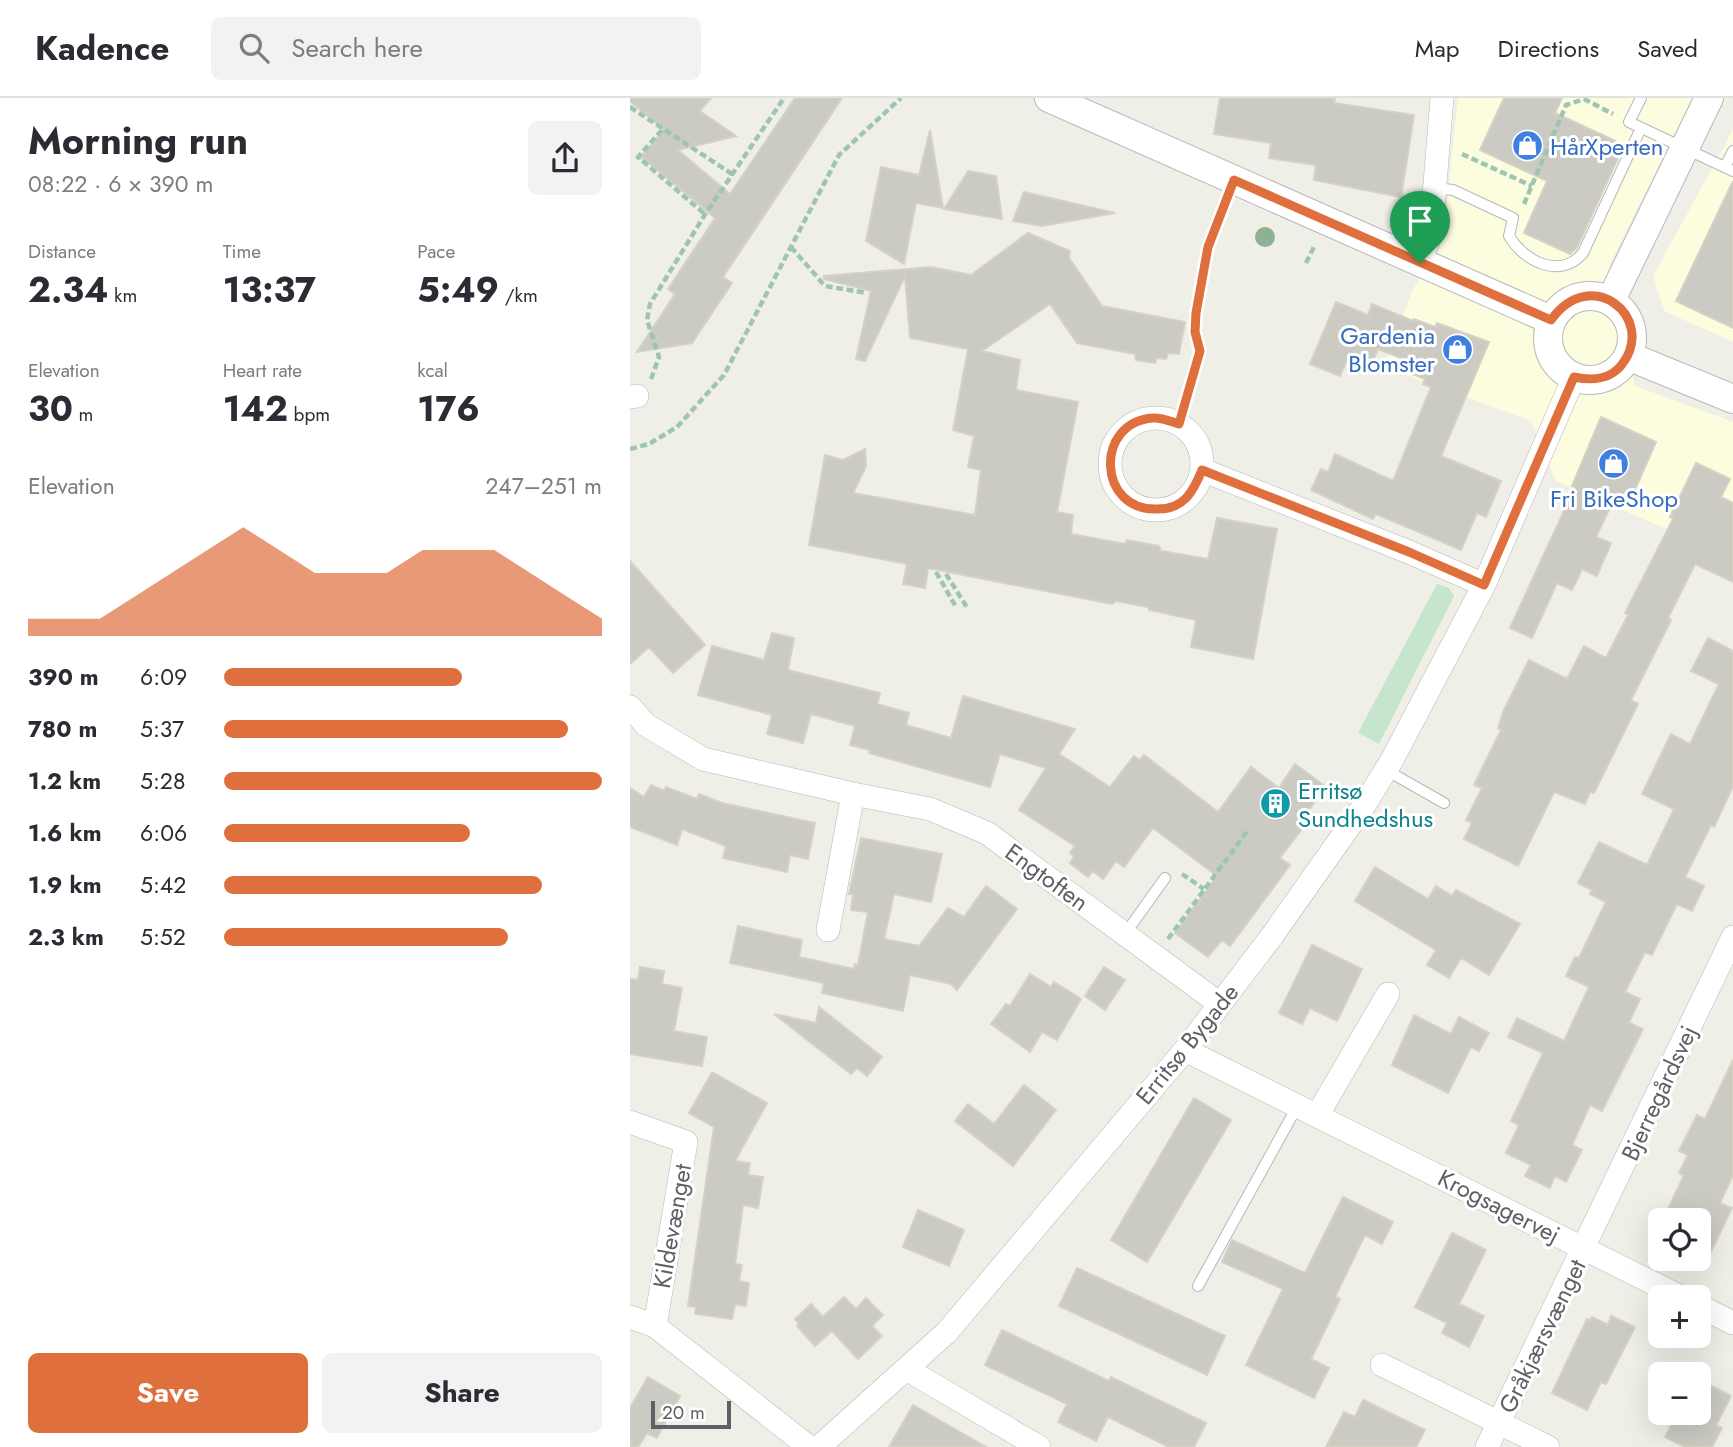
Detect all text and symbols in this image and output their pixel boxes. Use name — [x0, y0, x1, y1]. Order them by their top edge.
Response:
search box — [211, 17, 701, 80]
text: Kadence — [35, 25, 169, 72]
icon: search — [235, 29, 273, 67]
text: Search here — [291, 29, 423, 67]
text: Map — [1415, 31, 1460, 66]
text: Directions — [1498, 31, 1599, 66]
text: Saved — [1637, 31, 1698, 66]
text: Morning run — [28, 113, 248, 168]
button: share — [528, 121, 602, 195]
shop icon: HårXperten — [1510, 129, 1544, 163]
place label: HårXperten — [1550, 129, 1663, 164]
text: 08:22 · 6 × 390 m — [28, 167, 213, 201]
pin — [1390, 191, 1450, 263]
icon: arrive — [1401, 202, 1439, 240]
text: Distance — [28, 238, 96, 265]
text: Time — [223, 238, 261, 265]
text: Pace — [417, 238, 455, 265]
text: 2.34 — [28, 265, 108, 315]
text: 13:37 — [223, 265, 316, 315]
text: 5:49 — [417, 265, 499, 315]
text: km — [108, 282, 137, 309]
text: /km — [499, 282, 538, 309]
place label: Gardenia Blomster — [1340, 318, 1436, 381]
shop icon: Gardenia Blomster — [1441, 332, 1475, 366]
text: Elevation — [28, 357, 100, 384]
text: Heart rate — [223, 357, 302, 384]
text: kcal — [417, 357, 448, 384]
text: 30 — [28, 384, 73, 434]
text: 142 — [223, 384, 288, 434]
text: 176 — [417, 384, 480, 434]
text: m — [73, 401, 93, 428]
text: bpm — [288, 401, 330, 428]
shop icon: Fri BikeShop — [1597, 447, 1631, 481]
text: Elevation — [28, 469, 115, 503]
text: 247–251 m — [485, 469, 602, 503]
place label: Fri BikeShop — [1550, 481, 1678, 516]
text: 390 m — [28, 660, 99, 694]
text: 6:09 — [140, 660, 187, 694]
text: 780 m — [28, 712, 97, 746]
text: 5:37 — [140, 712, 184, 746]
text: 1.2 km — [28, 764, 101, 798]
text: 5:28 — [140, 764, 186, 798]
place label: Erritsø Sundhedshus — [1298, 773, 1433, 836]
building icon: Erritsø Sundhedshus — [1258, 787, 1292, 821]
text: 1.6 km — [28, 816, 102, 850]
text: 6:06 — [140, 816, 187, 850]
street label: Engtoften — [998, 835, 1096, 919]
text: 1.9 km — [28, 868, 102, 902]
text: 5:42 — [140, 868, 186, 902]
text: 2.3 km — [28, 920, 104, 954]
text: 5:52 — [140, 920, 186, 954]
street label: Erritsø Bygade — [1127, 976, 1247, 1112]
street label: Bjerregårdsvej — [1612, 1020, 1706, 1166]
street label: Krogsagervej — [1432, 1160, 1566, 1252]
street label: Kildevænget — [644, 1161, 700, 1291]
map controls — [1648, 1208, 1711, 1425]
button: locate — [1648, 1208, 1711, 1271]
street label: Gråkjærsvænget — [1490, 1253, 1595, 1419]
button: + — [1648, 1285, 1711, 1348]
button: Save — [28, 1353, 308, 1433]
button: Share — [322, 1353, 602, 1433]
button: − — [1648, 1362, 1711, 1425]
scale bar — [651, 1398, 732, 1430]
text: 20 m — [662, 1399, 705, 1426]

